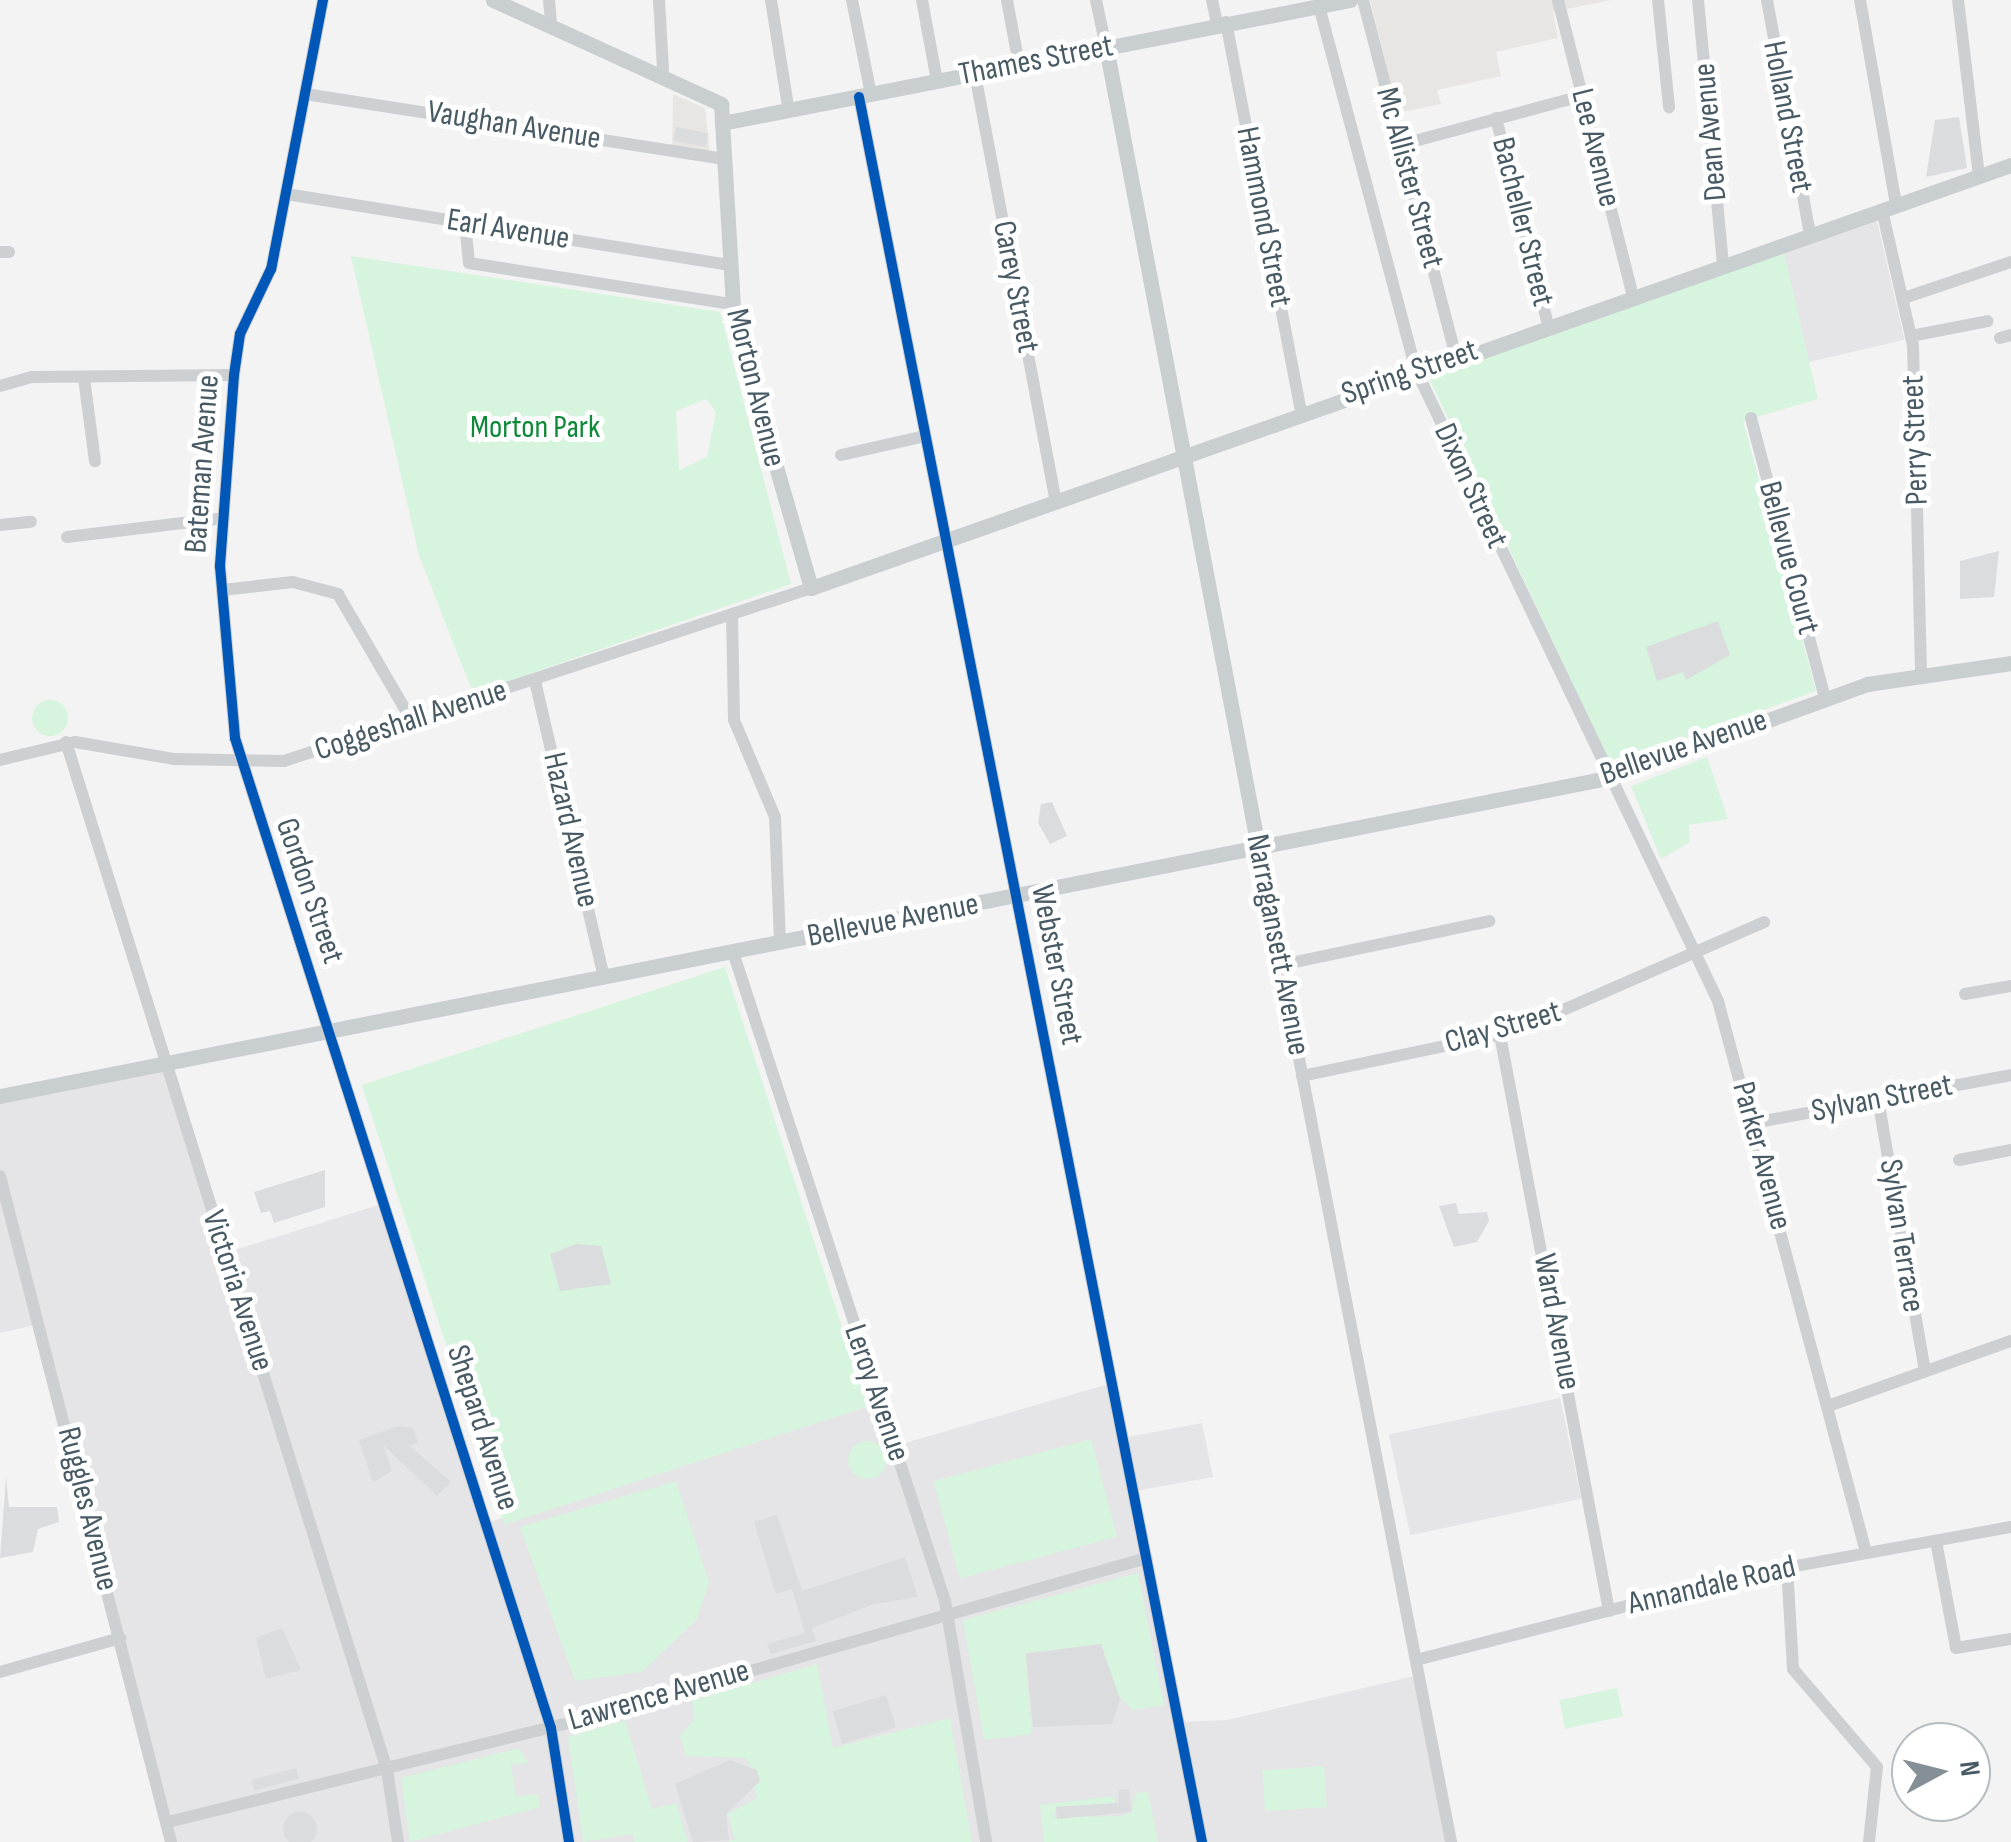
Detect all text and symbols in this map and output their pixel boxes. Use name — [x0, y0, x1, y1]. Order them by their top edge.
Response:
street label: Thames Street — [956, 27, 1116, 95]
street label: Holland Street — [1754, 38, 1820, 196]
street label: Dean Avenue — [1686, 62, 1736, 202]
street label: Mc Allister Street — [1366, 84, 1452, 272]
street label: Lee Avenue — [1562, 85, 1628, 211]
street label: Vaughan Avenue — [425, 93, 603, 159]
street label: Hammond Street — [1227, 124, 1299, 310]
street label: Bacheller Street — [1482, 134, 1562, 310]
street label: Earl Avenue — [444, 201, 572, 259]
street label: Carey Street — [983, 218, 1047, 356]
street label: Morton Avenue — [717, 305, 793, 471]
street label: Spring Street — [1337, 332, 1483, 414]
street label: Bateman Avenue — [178, 373, 228, 555]
street label: Perry Street — [1895, 374, 1937, 506]
park label: Morton Park — [470, 409, 600, 447]
street label: Dixon Street — [1425, 418, 1515, 554]
street label: Bellevue Court — [1749, 477, 1827, 639]
street label: Coggeshall Avenue — [310, 672, 512, 770]
street label: Bellevue Avenue — [1596, 702, 1772, 794]
street label: Hazard Avenue — [534, 749, 606, 911]
street label: Gordon Street — [266, 813, 352, 969]
street label: Narragansett Avenue — [1237, 831, 1317, 1059]
street label: Webster Street — [1022, 882, 1090, 1048]
street label: Bellevue Avenue — [804, 886, 982, 956]
street label: Clay Street — [1441, 993, 1565, 1063]
street label: Sylvan Street — [1808, 1067, 1956, 1131]
street label: Parker Avenue — [1723, 1078, 1799, 1234]
street label: Sylvan Terrace — [1870, 1157, 1932, 1315]
street label: Victoria Avenue — [193, 1206, 281, 1376]
street label: Ward Avenue — [1524, 1251, 1588, 1393]
street label: Leroy Avenue — [835, 1320, 917, 1466]
street label: Shepard Avenue — [437, 1341, 527, 1515]
street label: Ruggles Avenue — [48, 1423, 126, 1595]
street label: Annandale Road — [1625, 1548, 1799, 1624]
street label: Lawrence Avenue — [564, 1652, 754, 1740]
north arrow — [1891, 1722, 1991, 1822]
text: N — [1952, 1759, 1987, 1778]

